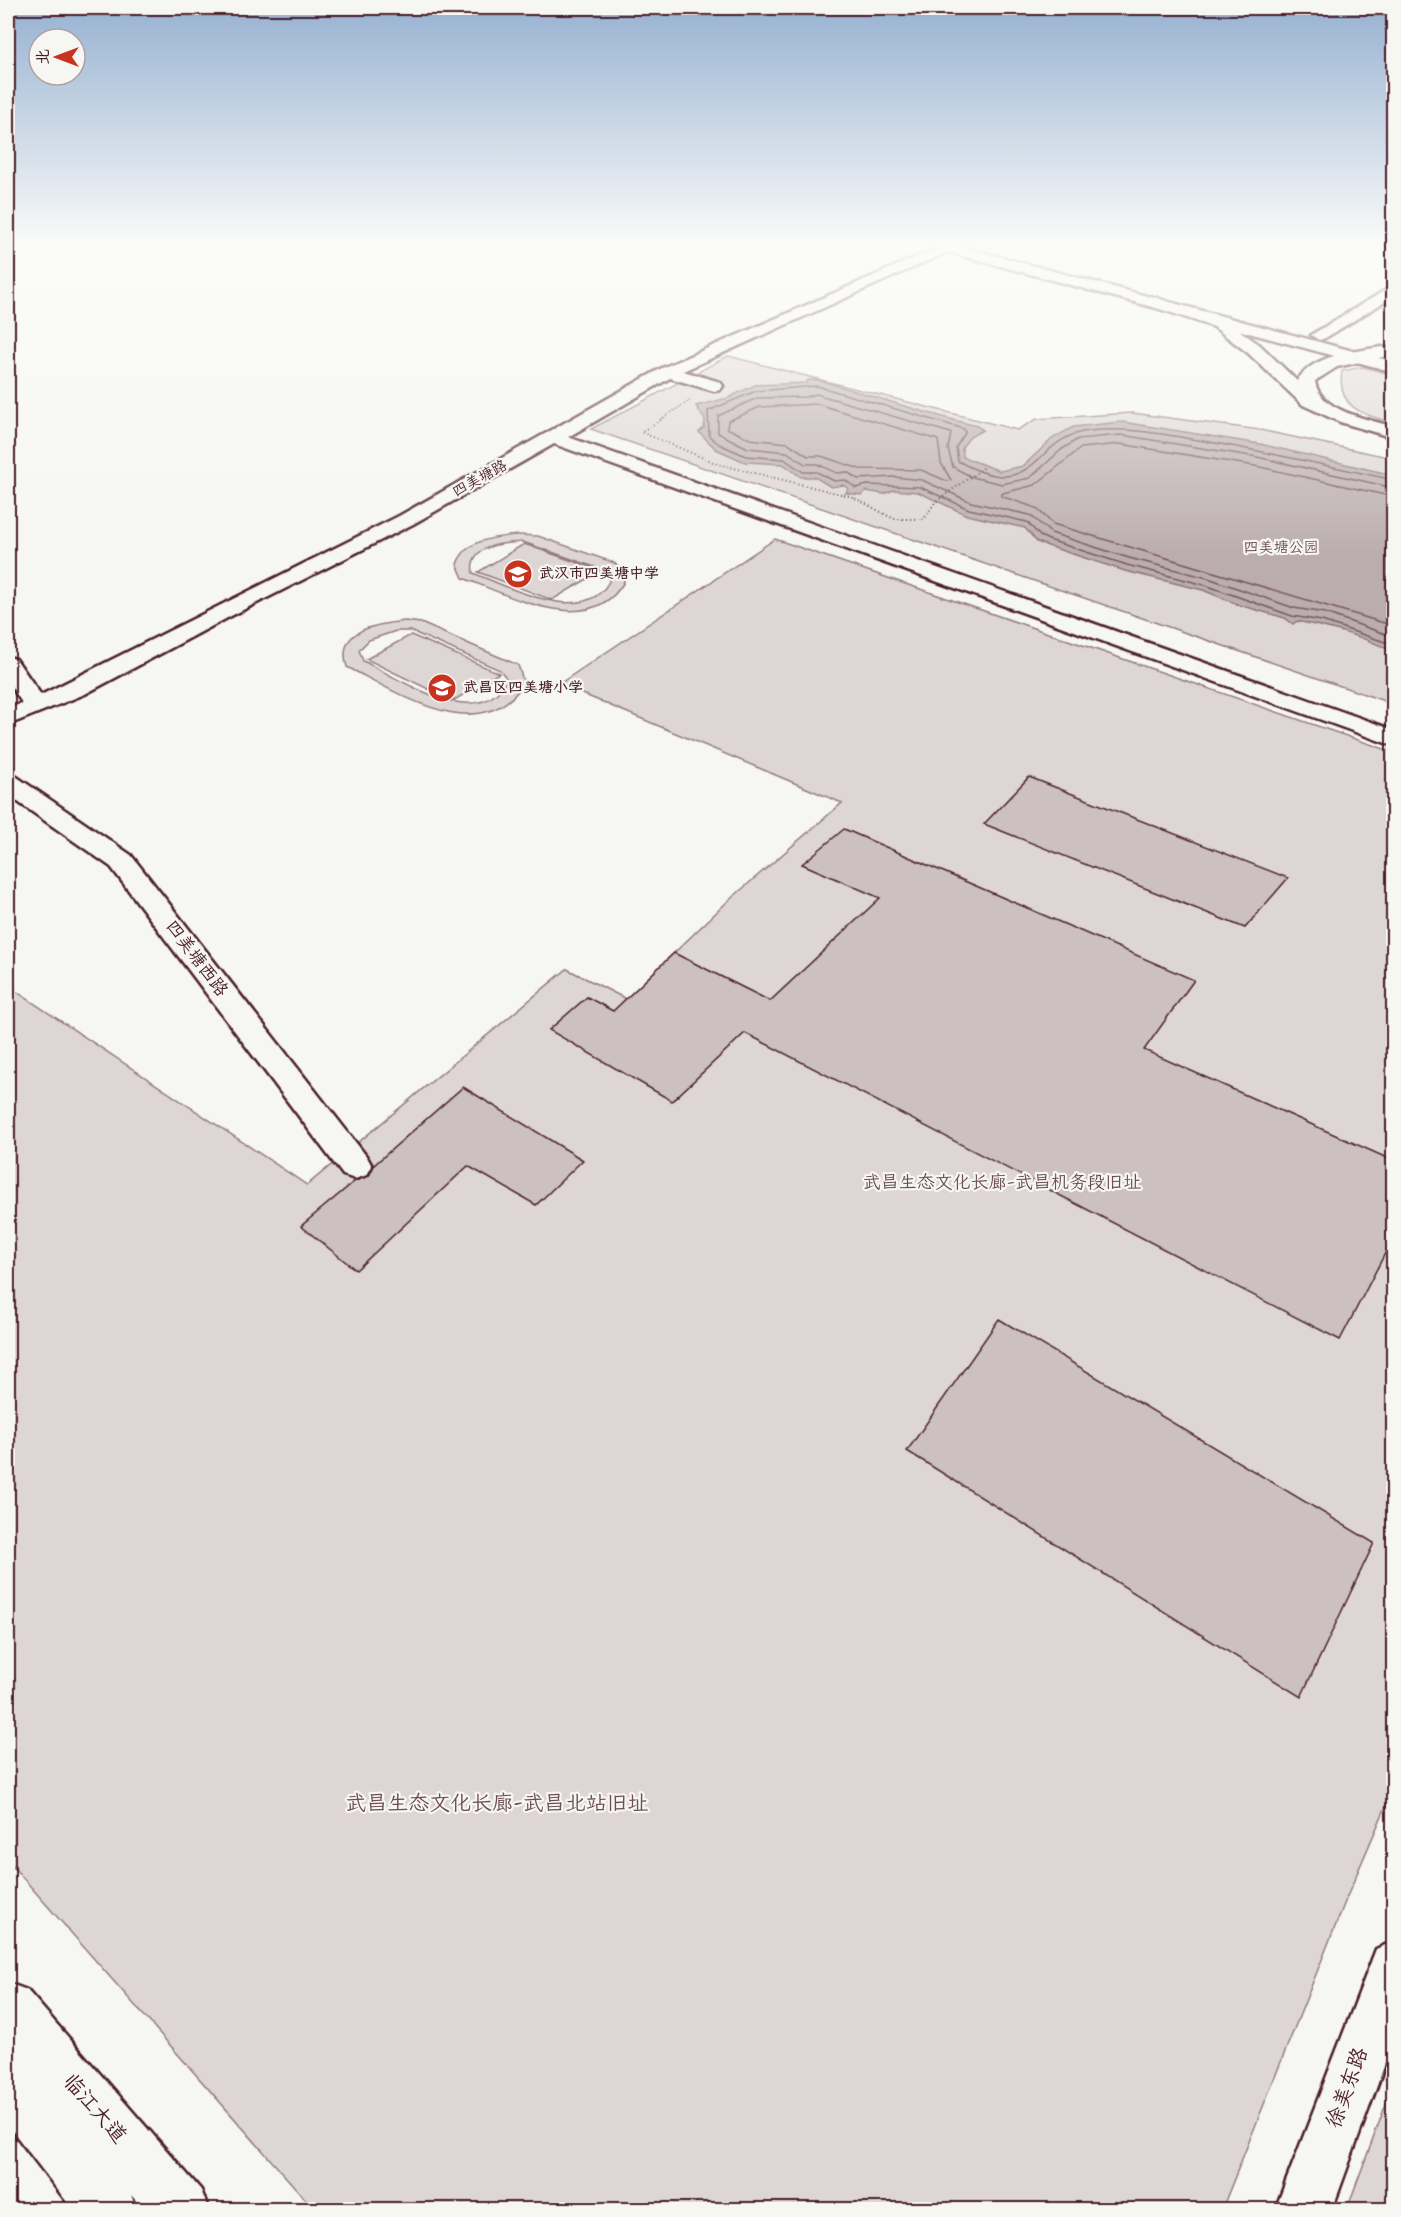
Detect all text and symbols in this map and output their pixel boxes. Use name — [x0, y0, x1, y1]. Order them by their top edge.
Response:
north arrow — [27, 27, 87, 87]
text: 北 — [31, 49, 56, 65]
street label: 四美塘路 — [448, 454, 512, 504]
park label: 四美塘公园 — [1243, 536, 1319, 560]
school or university icon: 武汉市四美塘中学 — [502, 558, 534, 590]
place label: 武汉市四美塘中学 — [539, 562, 659, 586]
school or university icon: 武昌区四美塘小学 — [426, 672, 458, 704]
place label: 武昌区四美塘小学 — [463, 676, 583, 700]
street label: 四美塘西路 — [157, 914, 235, 1004]
park label: 武昌生态文化长廊-武昌机务段旧址 — [863, 1169, 1141, 1198]
park label: 武昌生态文化长廊-武昌北站旧址 — [345, 1788, 649, 1821]
street label: 徐美东路 — [1318, 2043, 1378, 2133]
street label: 临江大道 — [54, 2066, 134, 2152]

